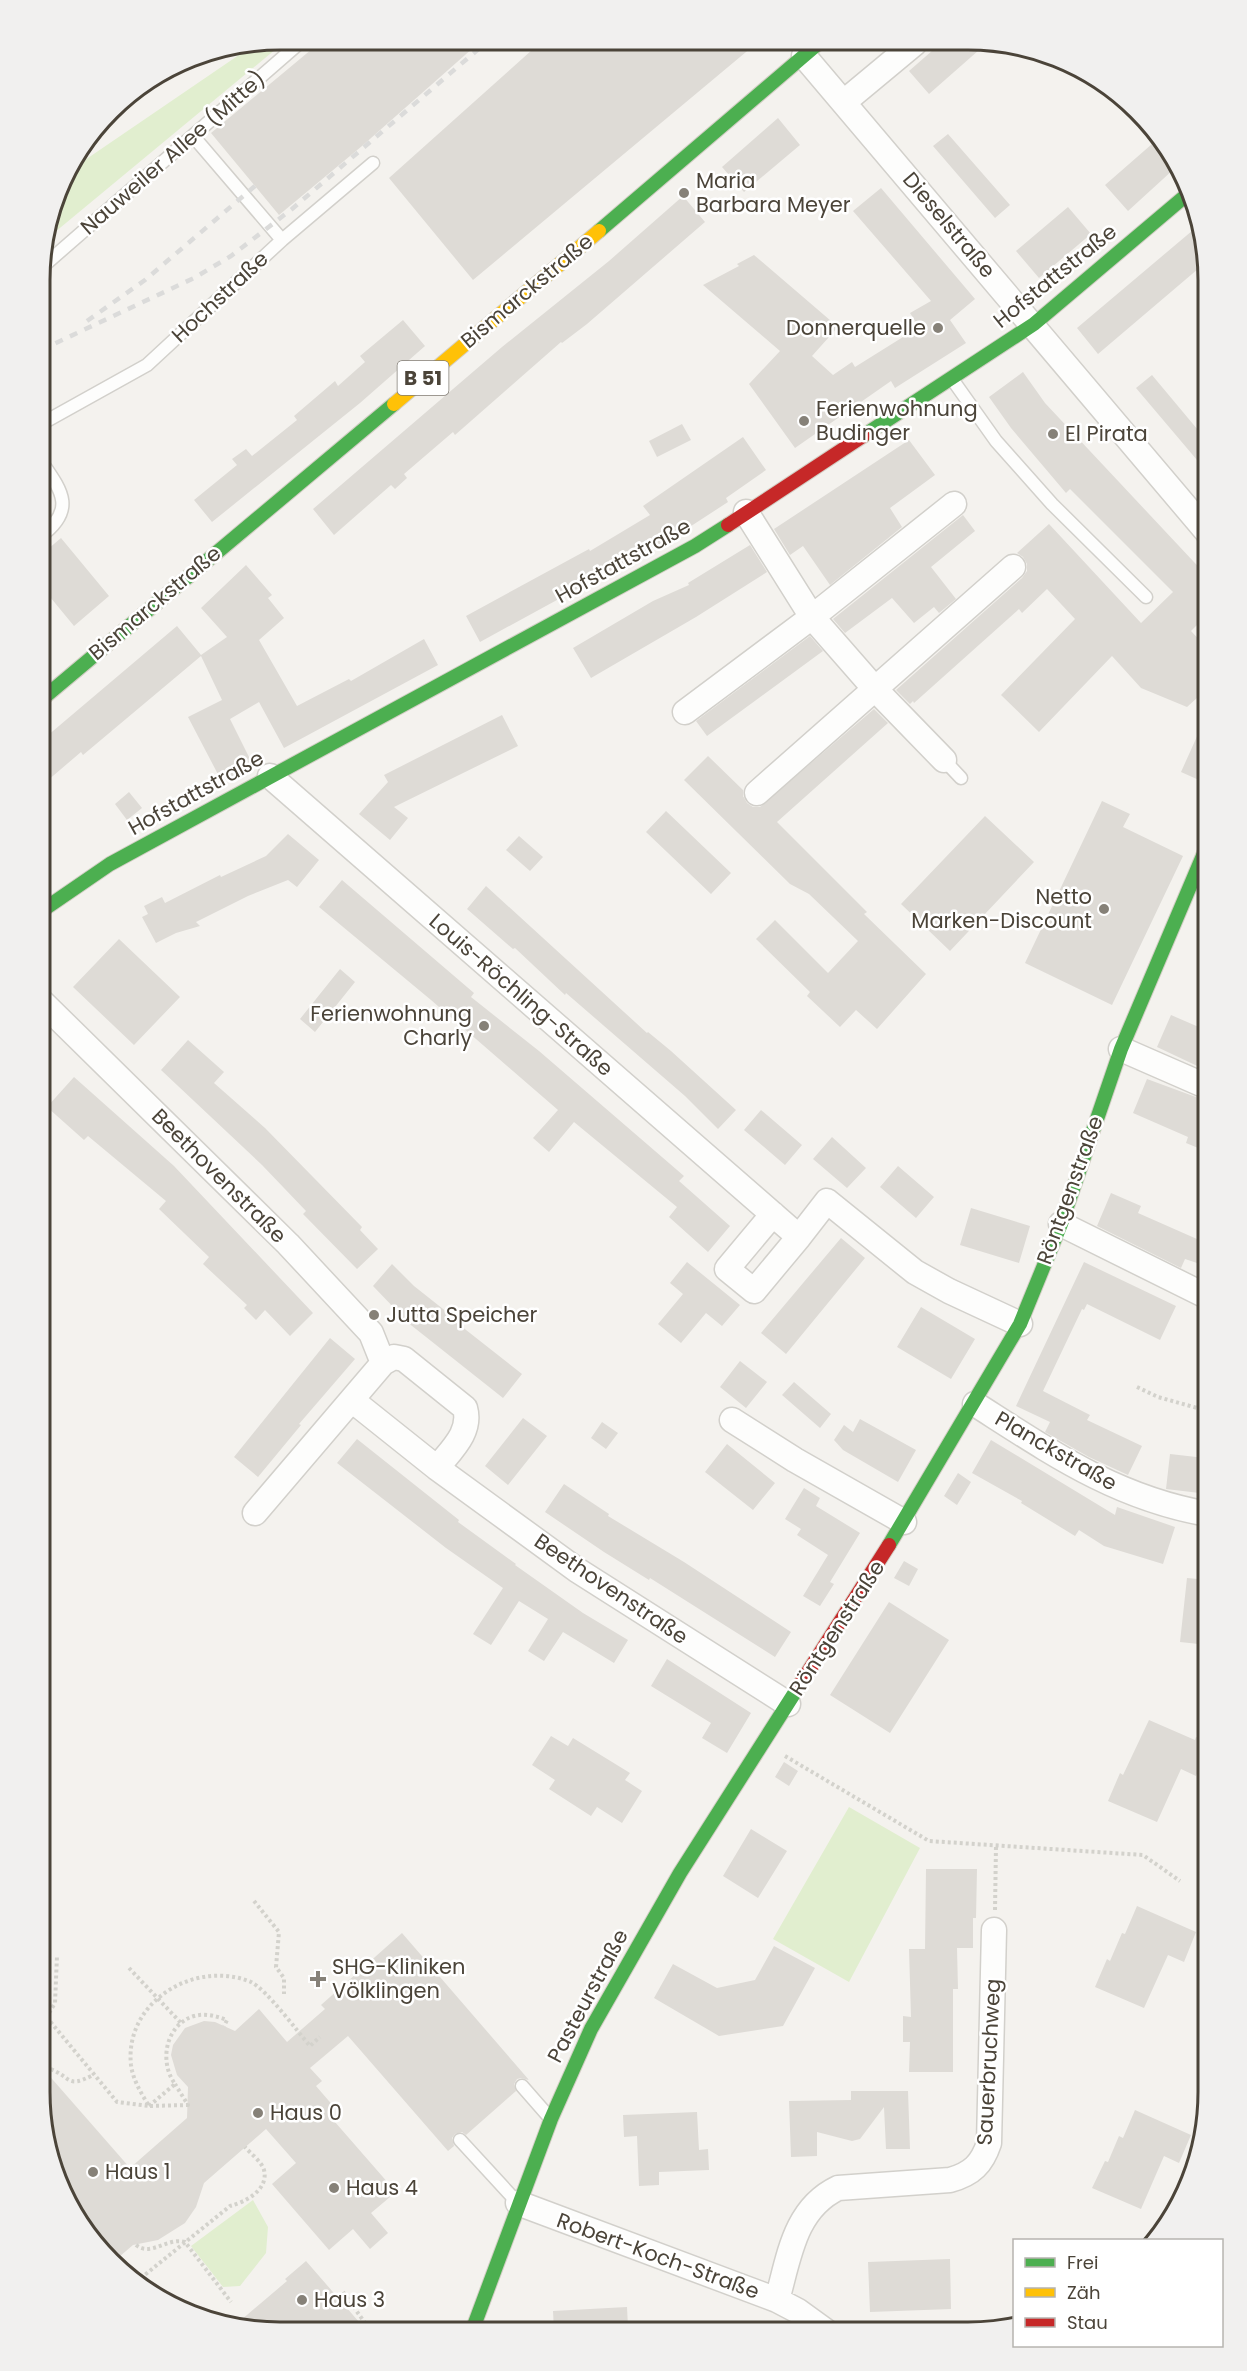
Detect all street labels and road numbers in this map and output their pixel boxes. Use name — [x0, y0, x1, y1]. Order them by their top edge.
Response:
street label: Nauweiler Allee (Mitte) — [74, 64, 271, 241]
street label: Dieselstraße — [896, 166, 1002, 284]
street label: Hofstattstraße — [987, 217, 1122, 334]
street label: Bismarckstraße — [454, 227, 599, 354]
street label: Hochstraße — [165, 244, 274, 349]
road number: B 51 — [398, 361, 448, 395]
street label: Hofstattstraße — [550, 511, 696, 610]
street label: Bismarckstraße — [82, 539, 227, 666]
street label: Hofstattstraße — [123, 743, 269, 842]
street label: Louis-Röchling-Straße — [423, 907, 619, 1083]
street label: Beethovenstraße — [146, 1102, 293, 1249]
street label: Röntgenstraße — [1029, 1112, 1110, 1268]
street label: Planckstraße — [990, 1404, 1123, 1497]
street label: Beethovenstraße — [529, 1526, 694, 1651]
street label: Röntgenstraße — [782, 1554, 891, 1701]
street label: Pasteurstraße — [540, 1924, 635, 2068]
street label: Sauerbruchweg — [970, 1978, 1007, 2146]
street label: Robert-Koch-Straße — [553, 2205, 763, 2306]

